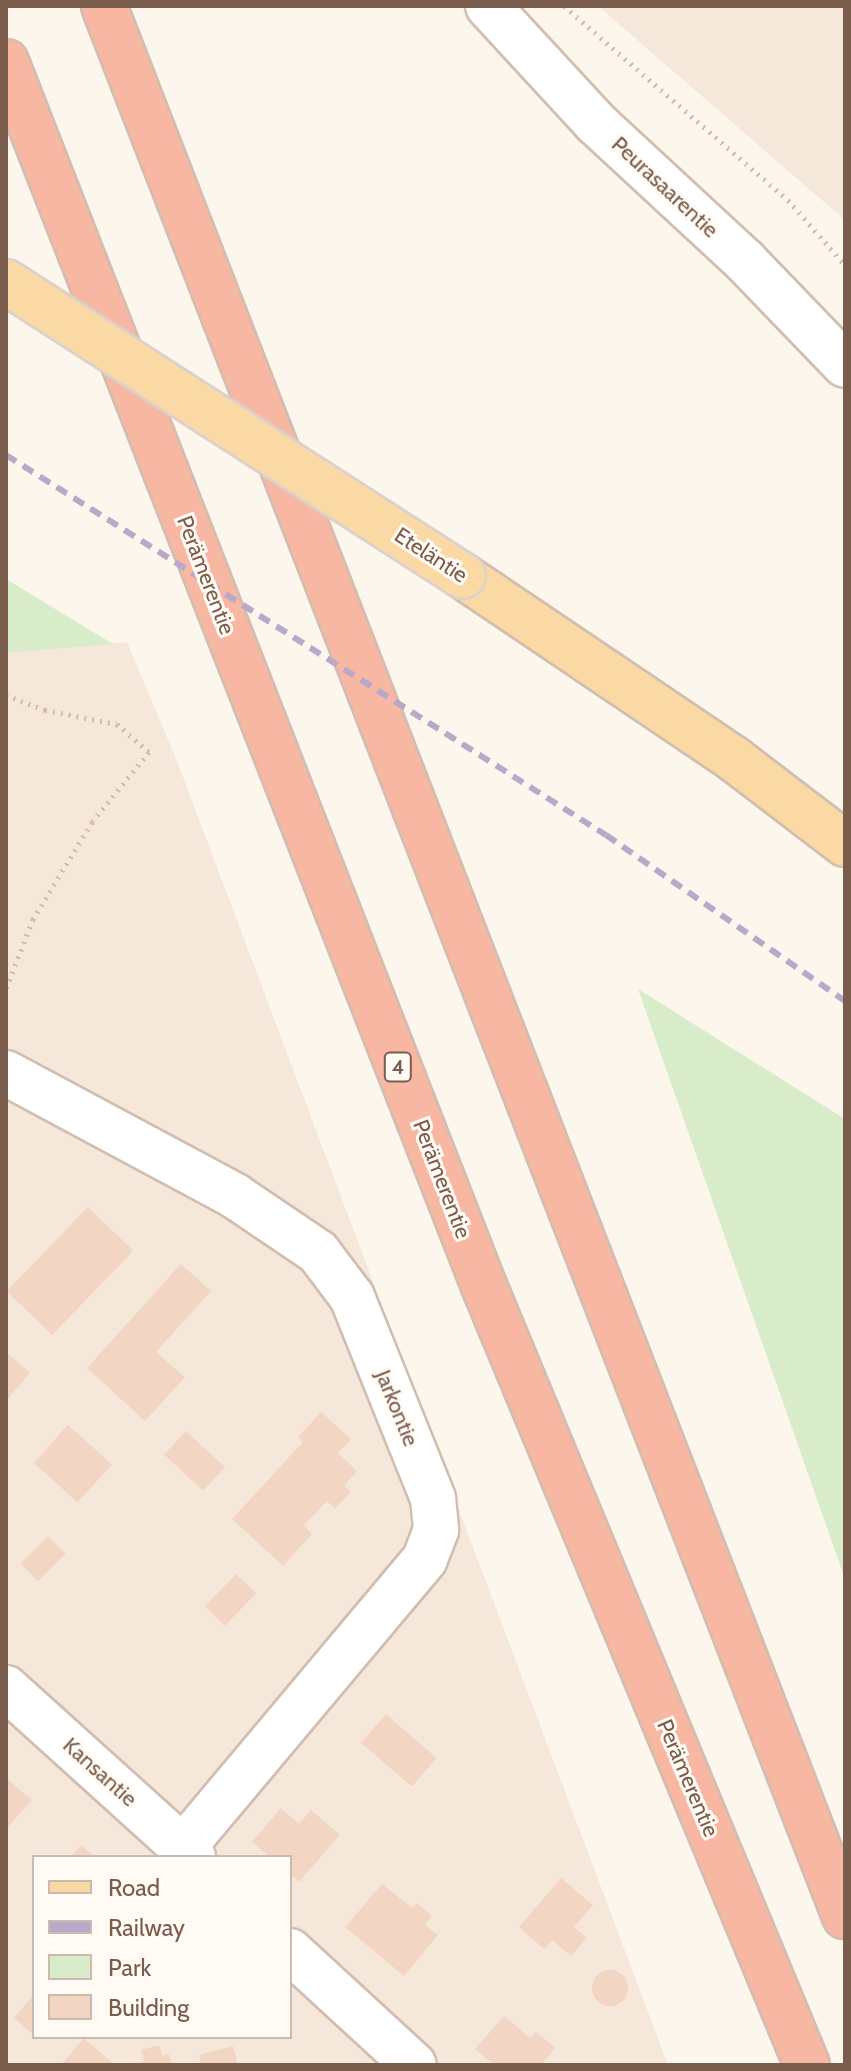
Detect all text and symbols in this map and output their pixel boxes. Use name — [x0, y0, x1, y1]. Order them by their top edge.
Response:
street label: Peurasaarentie — [606, 131, 724, 243]
street label: Perämerentie — [171, 512, 241, 638]
street label: Eteläntie — [390, 522, 472, 588]
road number: 4 — [382, 1051, 414, 1083]
street label: Perämerentie — [407, 1116, 477, 1242]
street label: Jarkontie — [370, 1366, 424, 1450]
street label: Perämerentie — [651, 1715, 725, 1841]
street label: Kansantie — [58, 1732, 142, 1812]
legend — [32, 1855, 292, 2039]
text: Road — [108, 1873, 160, 1902]
text: Railway — [108, 1913, 185, 1942]
text: Park — [108, 1953, 151, 1982]
text: Building — [108, 1993, 189, 2022]

